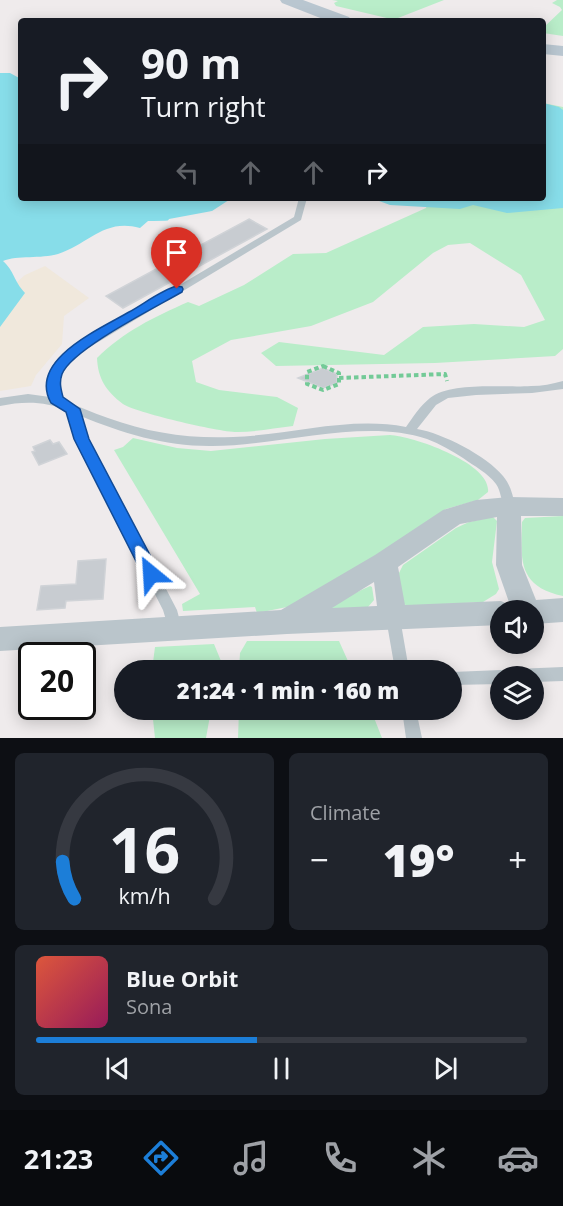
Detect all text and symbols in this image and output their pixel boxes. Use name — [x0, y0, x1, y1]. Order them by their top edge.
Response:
text: 90 m — [141, 34, 241, 91]
icon: right — [42, 42, 120, 120]
text: Turn right — [141, 88, 266, 125]
icon: left — [171, 156, 204, 189]
icon: ahead — [234, 156, 267, 189]
icon: ahead — [297, 156, 330, 189]
icon: right — [360, 156, 393, 189]
pin — [151, 227, 202, 289]
icon: arrive — [160, 236, 193, 269]
position arrow — [119, 542, 183, 606]
map controls — [490, 600, 544, 720]
button: sound — [490, 600, 544, 654]
speed limit sign: 20 — [18, 642, 96, 720]
button: layers — [490, 666, 544, 720]
text: 21:24 · 1 min · 160 m — [177, 675, 399, 705]
text: Climate — [310, 799, 381, 826]
text: 16 — [109, 806, 180, 891]
text: 19° — [383, 829, 454, 890]
text: − — [310, 837, 329, 882]
text: + — [508, 837, 527, 882]
text: km/h — [118, 881, 171, 910]
text: Blue Orbit — [126, 963, 238, 993]
text: Sona — [126, 993, 172, 1020]
icon: previous — [101, 1052, 134, 1085]
icon: pause — [265, 1052, 298, 1085]
icon: next — [429, 1052, 462, 1085]
icon: directions — [140, 1137, 182, 1179]
icon: music — [230, 1137, 272, 1179]
icon: phone — [319, 1137, 361, 1179]
icon: climate — [408, 1137, 450, 1179]
icon: car — [497, 1137, 539, 1179]
text: 21:23 — [24, 1140, 93, 1177]

